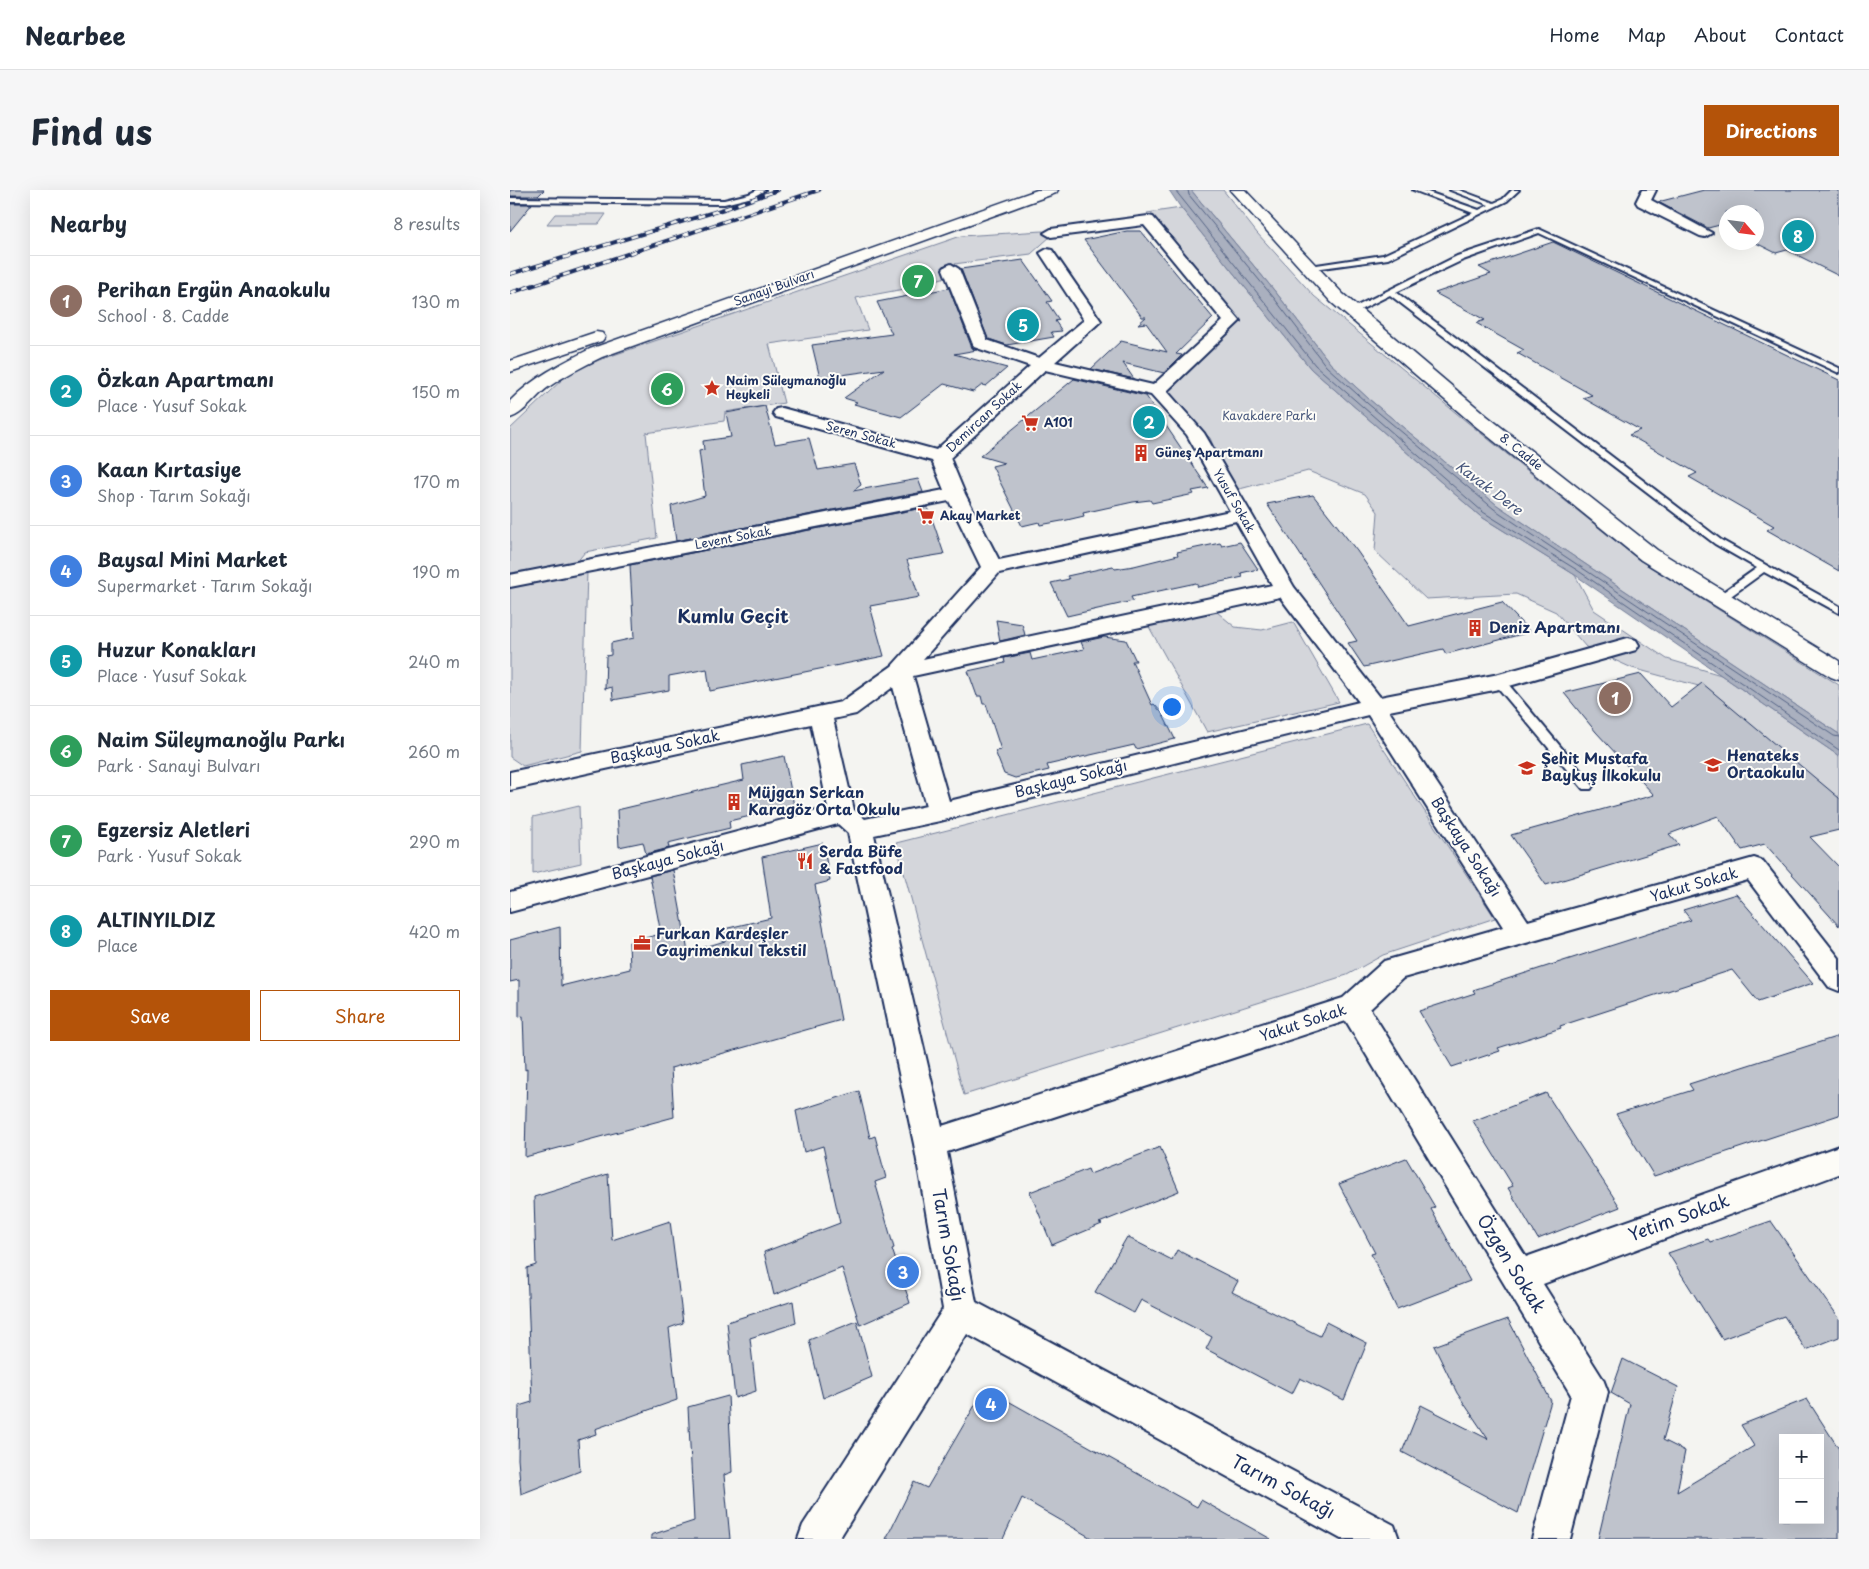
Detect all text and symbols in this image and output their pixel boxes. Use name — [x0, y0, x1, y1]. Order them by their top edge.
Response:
text: Nearbee — [25, 17, 126, 53]
text: Home — [1549, 21, 1599, 48]
text: Map — [1627, 21, 1666, 48]
text: About — [1694, 21, 1746, 48]
text: Contact — [1774, 21, 1844, 48]
text: Find us — [30, 104, 152, 157]
button: Directions — [1704, 105, 1839, 156]
north arrow — [1719, 205, 1764, 250]
text: Nearby — [50, 207, 127, 239]
text: 8 results — [393, 211, 460, 235]
pin: 8 — [1782, 217, 1814, 255]
pin: 7 — [902, 262, 934, 300]
street label: Sanayi Bulvarı — [731, 264, 817, 310]
text: Perihan Ergün Anaokulu — [97, 275, 331, 303]
text: 1 — [62, 289, 70, 313]
text: 130 m — [412, 289, 460, 313]
text: School · 8. Cadde — [97, 303, 229, 327]
pin: 5 — [1007, 306, 1039, 344]
text: Özkan Apartmanı — [97, 365, 274, 393]
pin: 6 — [651, 370, 683, 408]
place label: Naim Süleymanoğlu Heykeli — [726, 371, 846, 403]
street label: Demircan Sokak — [941, 376, 1025, 456]
place icon: Naim Süleymanoğlu Heykeli — [702, 378, 722, 398]
text: 2 — [60, 379, 72, 403]
text: 150 m — [412, 379, 460, 403]
text: Place · Yusuf Sokak — [97, 393, 247, 417]
pin: 2 — [1133, 403, 1165, 441]
park label: Kavakdere Parkı — [1222, 406, 1316, 424]
supermarket icon: A101 — [1020, 413, 1040, 433]
place label: A101 — [1044, 413, 1073, 431]
street label: Seren Sokak — [824, 416, 899, 452]
street label: 8. Cadde — [1496, 428, 1547, 474]
building icon: Güneş Apartmanı — [1131, 443, 1151, 463]
place label: Güneş Apartmanı — [1155, 443, 1263, 461]
text: Kaan Kırtasiye — [97, 455, 241, 483]
water label: Kavak Dere — [1451, 455, 1528, 521]
street label: Yusuf Sokak — [1209, 465, 1260, 536]
text: 3 — [61, 469, 71, 493]
text: 170 m — [414, 469, 460, 493]
text: Shop · Tarım Sokağı — [97, 483, 251, 507]
supermarket icon: Akay Market — [916, 506, 936, 526]
place label: Akay Market — [940, 506, 1021, 524]
street label: Levent Sokak — [693, 521, 773, 553]
text: Baysal Mini Market — [97, 545, 288, 573]
text: 4 — [61, 559, 71, 583]
text: 190 m — [412, 559, 460, 583]
text: Supermarket · Tarım Sokağı — [97, 573, 312, 597]
district label: Kumlu Geçit — [677, 602, 789, 629]
place label: Deniz Apartmanı — [1489, 615, 1620, 638]
building icon: Deniz Apartmanı — [1465, 618, 1485, 638]
text: Huzur Konakları — [97, 635, 256, 663]
text: 5 — [61, 649, 71, 673]
text: 240 m — [408, 649, 460, 673]
text: Place · Yusuf Sokak — [97, 663, 247, 687]
pin: 1 — [1599, 679, 1631, 717]
your location — [1159, 694, 1185, 720]
street label: Başkaya Sokak — [608, 723, 722, 768]
text: Naim Süleymanoğlu Parkı — [97, 725, 345, 753]
text: 6 — [60, 739, 72, 763]
text: 260 m — [408, 739, 460, 763]
place label: Henateks Ortaokulu — [1727, 743, 1805, 783]
place label: Şehit Mustafa Baykuş İlkokulu — [1541, 746, 1661, 786]
street label: Başkaya Sokağı — [1012, 752, 1129, 803]
text: Park · Sanayi Bulvarı — [97, 753, 261, 777]
school or university icon: Henateks Ortaokulu — [1703, 755, 1723, 775]
school or university icon: Şehit Mustafa Baykuş İlkokulu — [1517, 758, 1537, 778]
place label: Müjgan Serkan Karagöz Orta Okulu — [748, 780, 900, 820]
building icon: Müjgan Serkan Karagöz Orta Okulu — [724, 792, 744, 812]
street label: Başkaya Sokağı — [1426, 792, 1508, 901]
text: Egzersiz Aletleri — [97, 815, 250, 843]
text: 7 — [61, 829, 71, 853]
text: 290 m — [409, 829, 460, 853]
street label: Başkaya Sokağı — [609, 833, 726, 885]
place label: Serda Büfe & Fastfood — [819, 839, 903, 879]
text: Park · Yusuf Sokak — [97, 843, 242, 867]
restaurant icon: Serda Büfe & Fastfood — [795, 851, 815, 871]
street label: Yakut Sokak — [1647, 860, 1740, 907]
text: ALTINYILDIZ — [97, 905, 216, 933]
text: 8 — [61, 919, 71, 943]
text: 420 m — [409, 919, 460, 943]
place label: Furkan Kardeşler Gayrimenkul Tekstil — [656, 921, 807, 961]
text: Place — [97, 933, 138, 957]
office icon: Furkan Kardeşler Gayrimenkul Tekstil — [632, 933, 652, 953]
button: Save — [50, 990, 250, 1041]
button: Share — [260, 990, 460, 1041]
street label: Yakut Sokak — [1256, 997, 1349, 1046]
street label: Tarım Sokağı — [926, 1186, 973, 1303]
street label: Yetim Sokak — [1624, 1186, 1733, 1247]
street label: Özgen Sokak — [1471, 1208, 1553, 1318]
pin: 3 — [887, 1253, 919, 1291]
pin: 4 — [975, 1385, 1007, 1423]
map controls — [1779, 1434, 1824, 1524]
button: + — [1779, 1434, 1824, 1479]
street label: Tarım Sokağı — [1227, 1447, 1340, 1524]
button: − — [1779, 1479, 1824, 1524]

